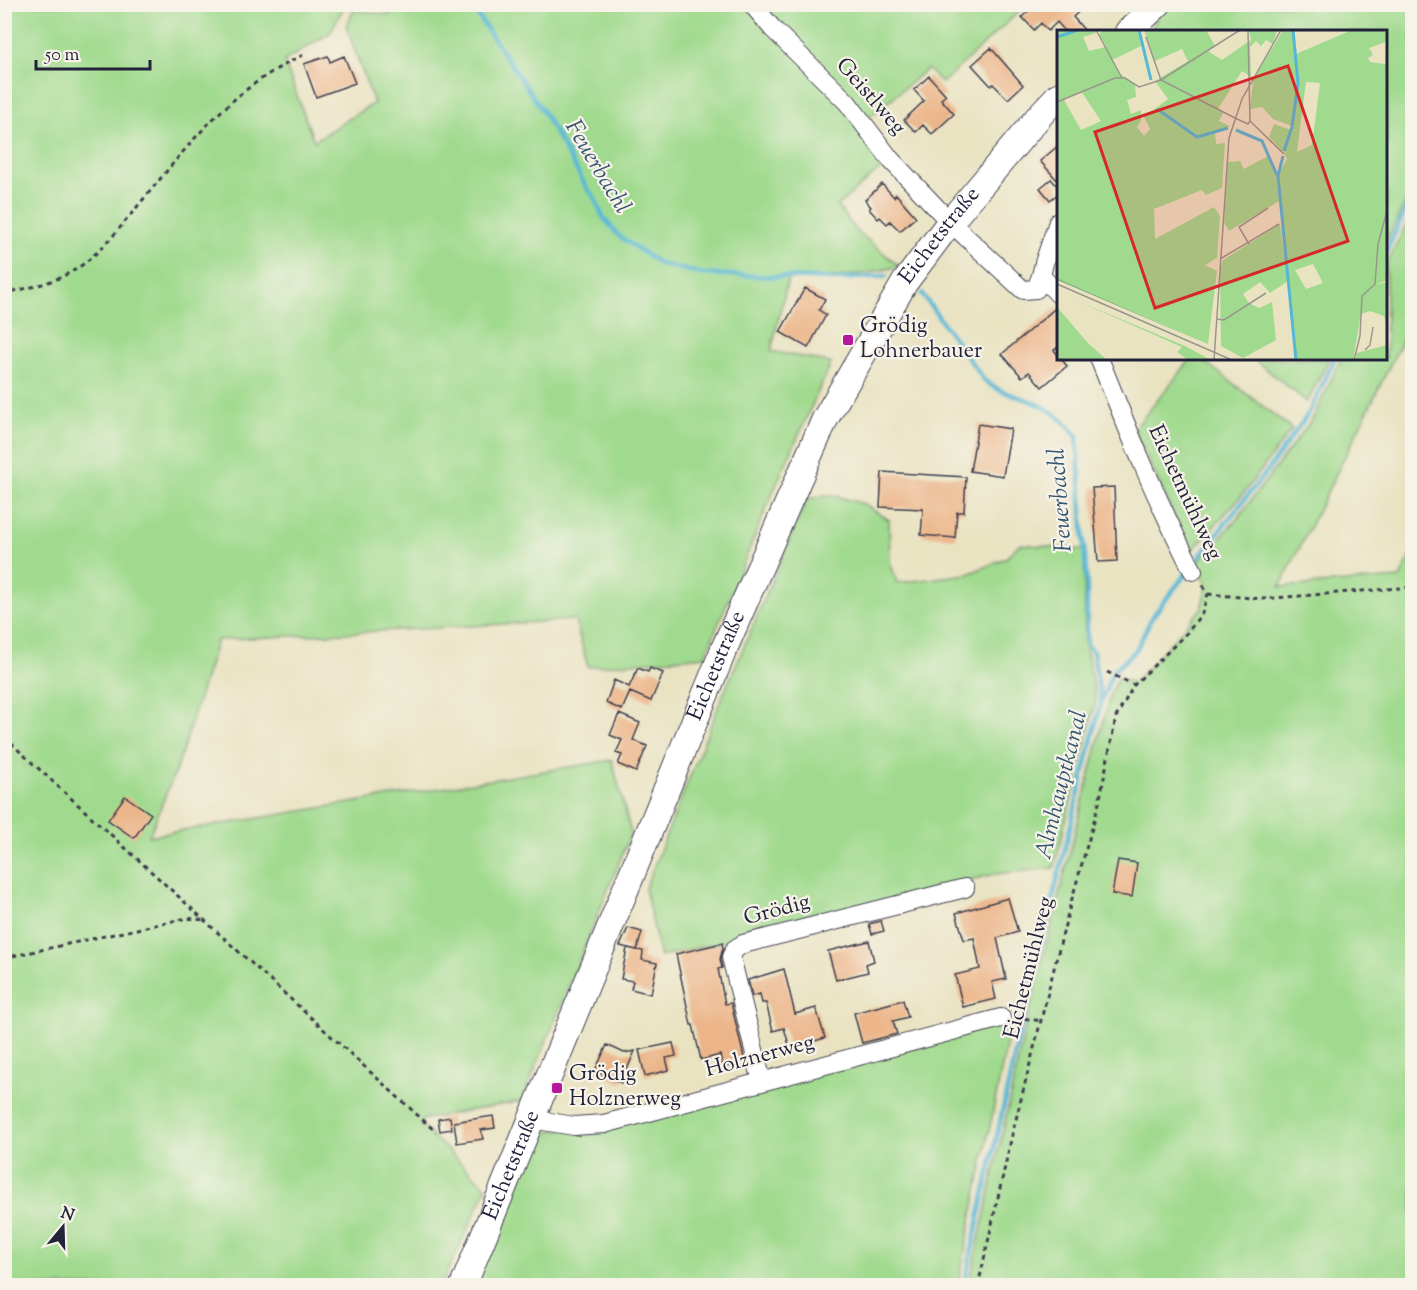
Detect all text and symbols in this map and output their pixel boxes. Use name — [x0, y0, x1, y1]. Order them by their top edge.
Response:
inset map — [1057, 30, 1387, 360]
scale bar — [36, 33, 150, 71]
text: 50 m — [44, 43, 80, 69]
street label: Geistlweg — [827, 51, 913, 143]
water label: Feuerbachl — [556, 114, 638, 220]
street label: Eichetstraße — [892, 180, 989, 292]
place label: Grödig Lohnerbauer — [860, 311, 982, 368]
marker: Grödig Lohnerbauer — [841, 333, 855, 347]
street label: Eichetmühlweg — [1139, 420, 1229, 566]
water label: Feuerbachl — [1040, 447, 1082, 553]
street label: Eichetstraße — [680, 606, 755, 726]
water label: Almhauptkanal — [1027, 707, 1097, 863]
street label: Grödig — [740, 887, 814, 935]
street label: Eichetmühlweg — [997, 893, 1063, 1043]
street label: Holznerweg — [702, 1027, 818, 1087]
place label: Grödig Holznerweg — [569, 1059, 681, 1116]
marker: Grödig Holznerweg — [550, 1081, 564, 1095]
street label: Eichetstraße — [475, 1106, 549, 1226]
north arrow — [33, 1197, 93, 1257]
text: N — [57, 1202, 77, 1228]

